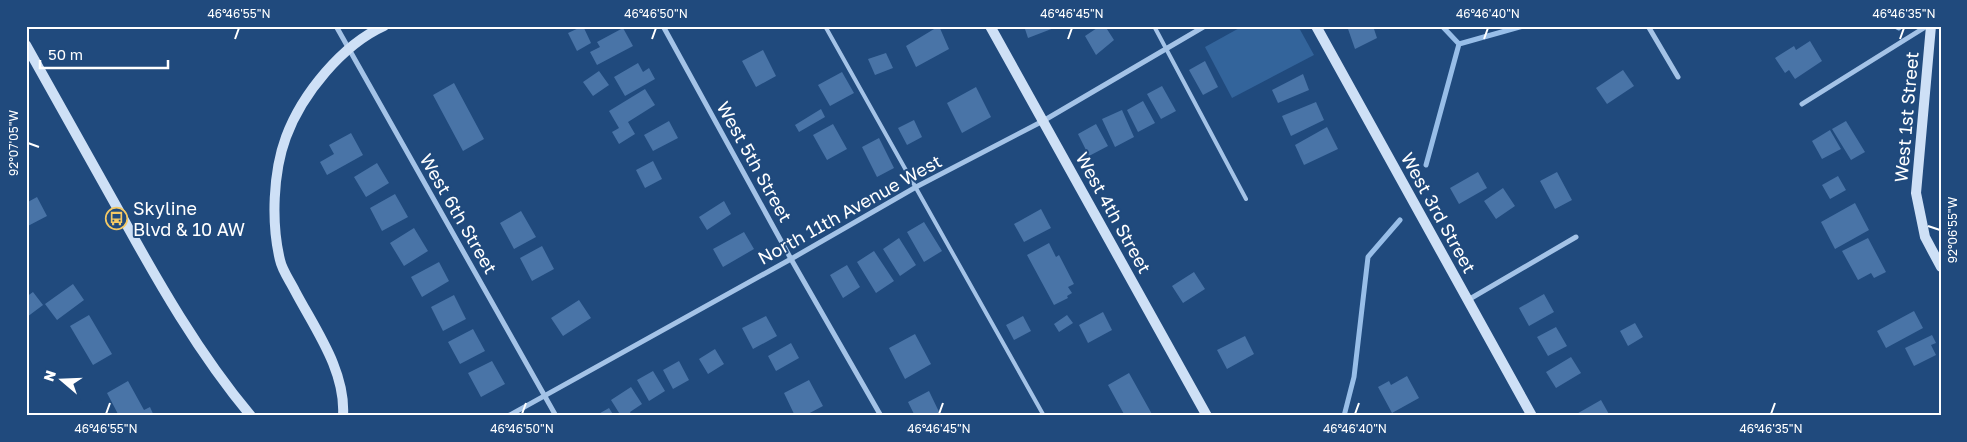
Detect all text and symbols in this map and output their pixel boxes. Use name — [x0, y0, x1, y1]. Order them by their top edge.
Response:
text: 46°46'55"N — [207, 6, 271, 21]
text: 46°46'50"N — [624, 6, 688, 21]
text: 46°46'45"N — [1040, 6, 1104, 21]
text: 46°46'40"N — [1456, 6, 1520, 21]
text: 46°46'35"N — [1872, 6, 1936, 21]
scale bar — [40, 38, 168, 70]
text: 50 m — [48, 45, 83, 63]
street label: West 1st Street — [1889, 50, 1923, 183]
street label: West 5th Street — [713, 97, 797, 226]
text: 92°07'05"W — [6, 109, 21, 176]
street label: West 4th Street — [1071, 148, 1156, 277]
street label: West 3rd Street — [1397, 148, 1481, 277]
street label: West 6th Street — [416, 149, 502, 278]
street label: North 11th Avenue West — [754, 149, 945, 269]
text: 92°06'55"W — [1945, 196, 1960, 263]
place label: Skyline Blvd & 10 AW — [133, 197, 245, 240]
bus stop icon: Skyline Blvd & 10 AW — [105, 207, 129, 231]
north arrow — [38, 354, 88, 404]
text: N — [39, 368, 59, 383]
text: 46°46'55"N — [74, 421, 138, 436]
text: 46°46'50"N — [490, 421, 554, 436]
text: 46°46'45"N — [907, 421, 971, 436]
text: 46°46'40"N — [1323, 421, 1387, 436]
text: 46°46'35"N — [1739, 421, 1803, 436]

